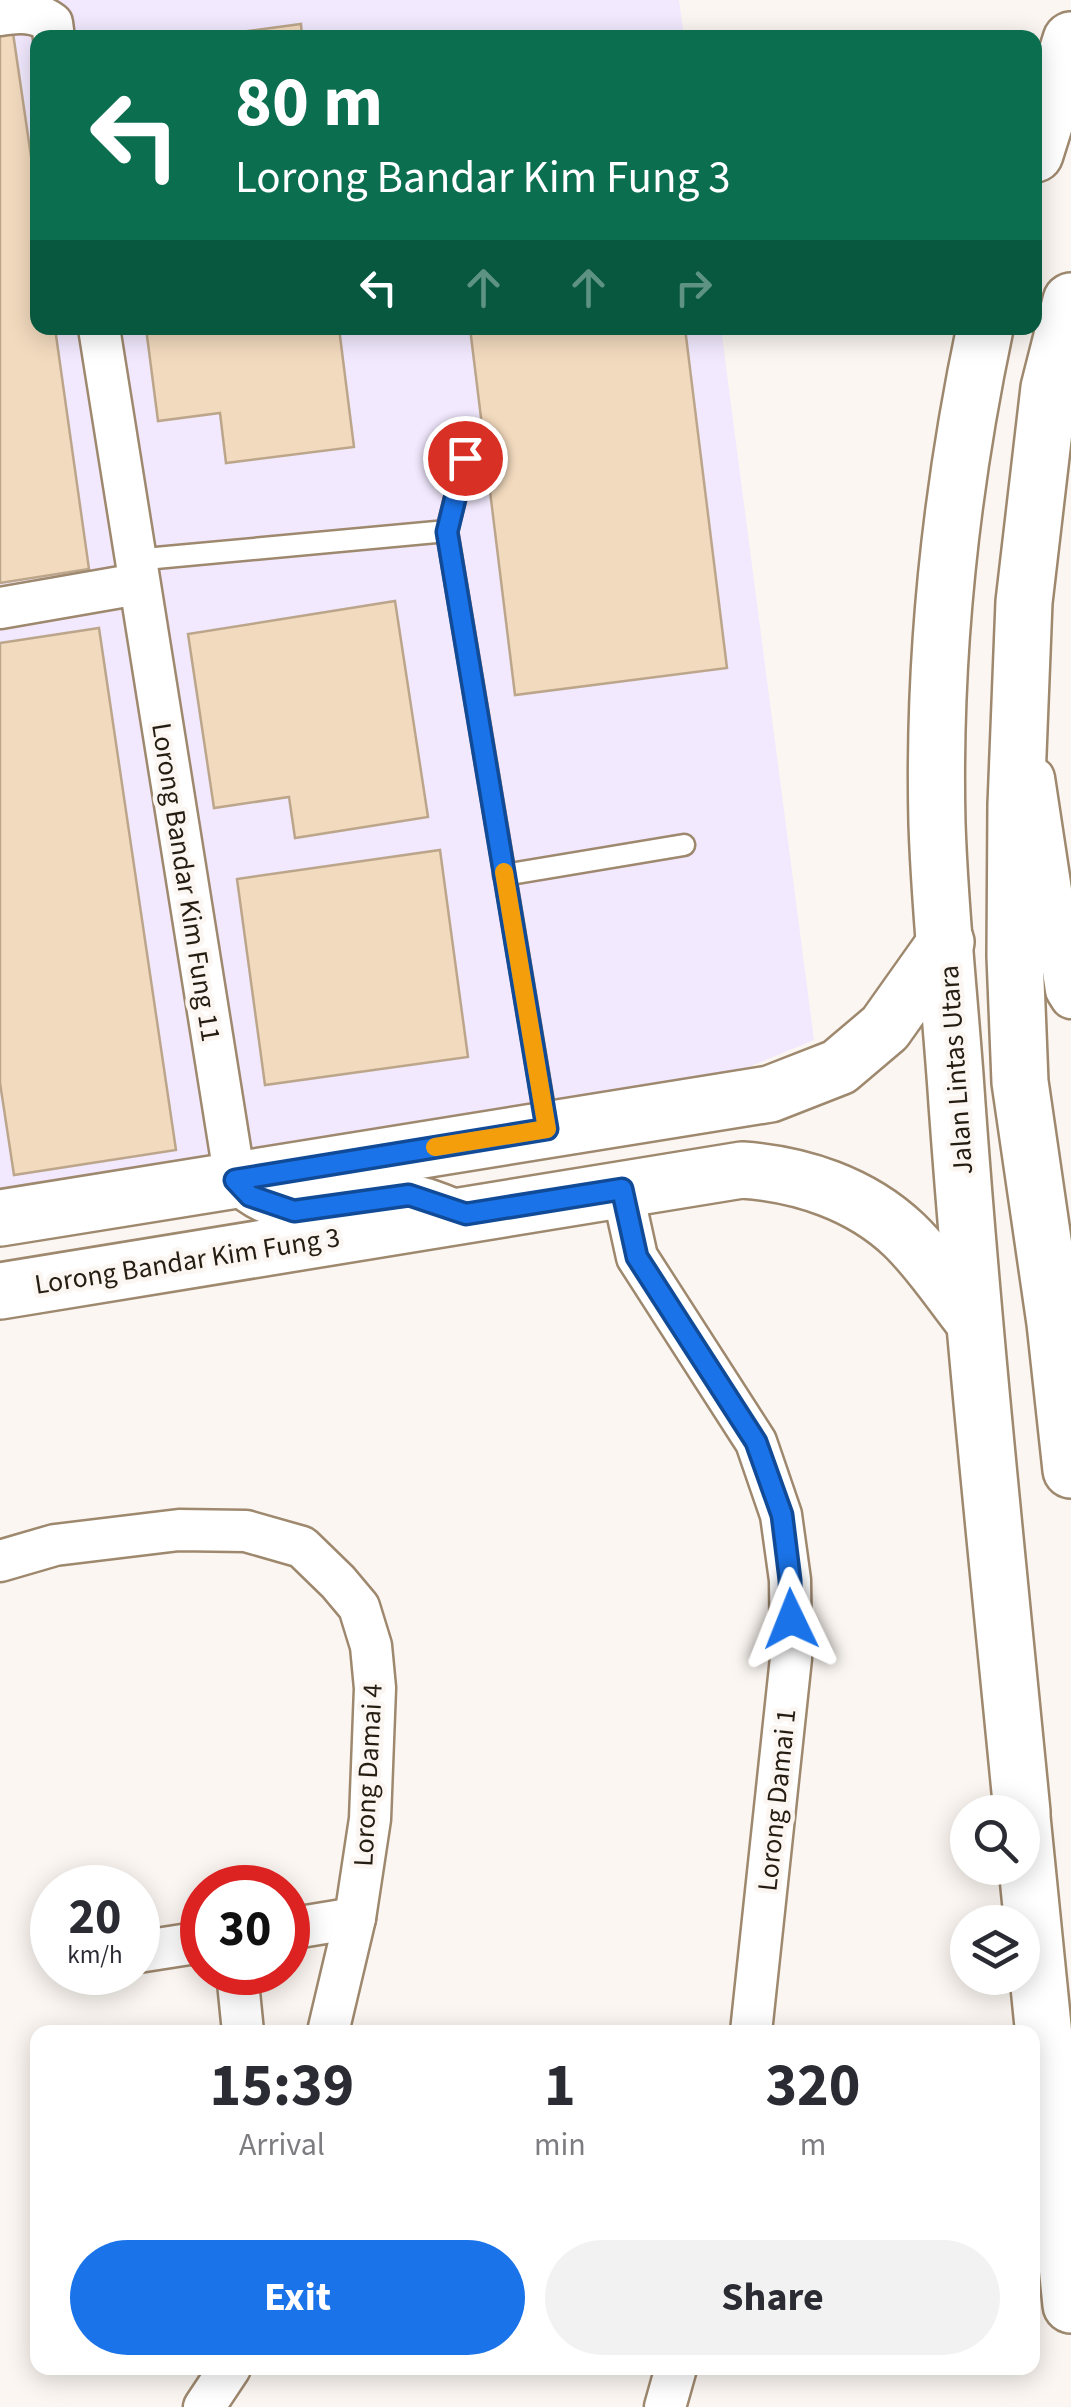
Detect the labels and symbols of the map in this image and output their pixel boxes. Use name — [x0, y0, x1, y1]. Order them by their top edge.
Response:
pin — [423, 416, 508, 501]
street label: Lorong Bandar Kim Fung 11 — [141, 720, 231, 1044]
street label: Jalan Lintas Utara — [929, 964, 983, 1176]
street label: Lorong Bandar Kim Fung 3 — [32, 1217, 343, 1305]
position arrow — [739, 1567, 843, 1671]
street label: Lorong Damai 4 — [343, 1682, 393, 1868]
street label: Lorong Damai 1 — [748, 1707, 806, 1893]
speed limit sign: 30 — [180, 1865, 310, 1995]

